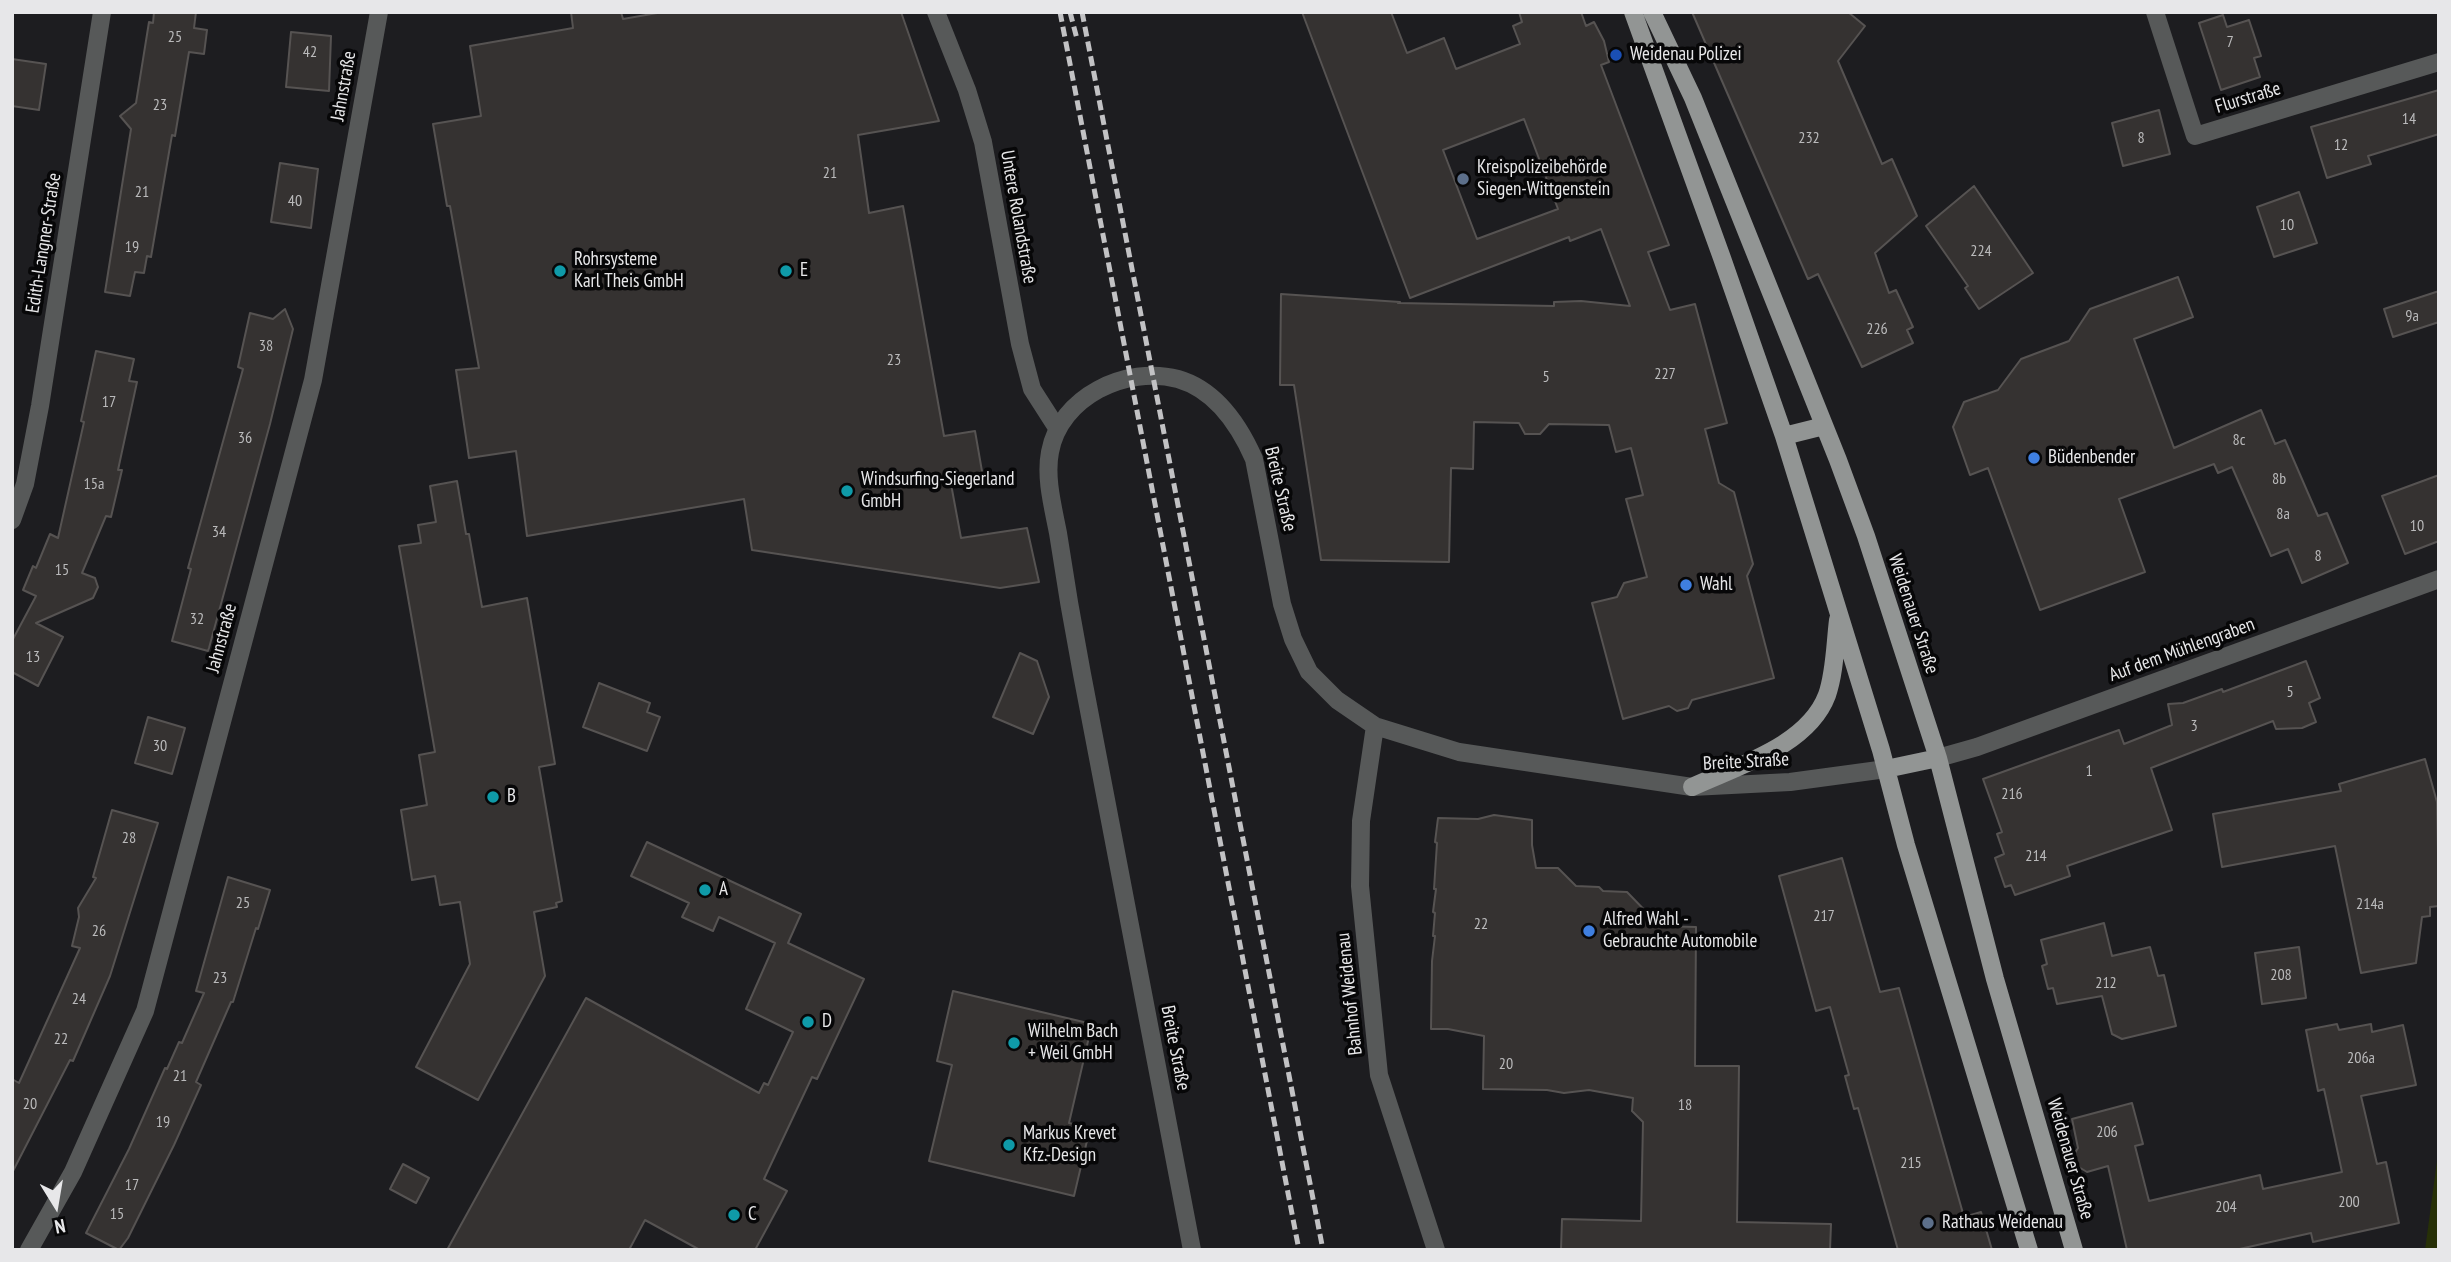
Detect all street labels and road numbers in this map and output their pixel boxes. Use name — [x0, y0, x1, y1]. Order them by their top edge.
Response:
street label: Jahnstraße — [327, 49, 361, 123]
street label: Flurstraße — [2212, 77, 2284, 119]
street label: Untere Rolandstraße — [995, 149, 1041, 285]
street label: Edith-Langner-Straße — [22, 171, 66, 315]
street label: Breite Straße — [1259, 444, 1301, 534]
street label: Weidenauer Straße — [1883, 551, 1943, 677]
street label: Jahnstraße — [202, 601, 242, 675]
street label: Auf dem Mühlengraben — [2106, 613, 2258, 687]
street label: Breite Straße — [1702, 748, 1790, 776]
street label: Bahnhof Weidenau — [1332, 932, 1368, 1056]
street label: Breite Straße — [1156, 1003, 1194, 1093]
street label: Weidenauer Straße — [2042, 1096, 2098, 1222]

